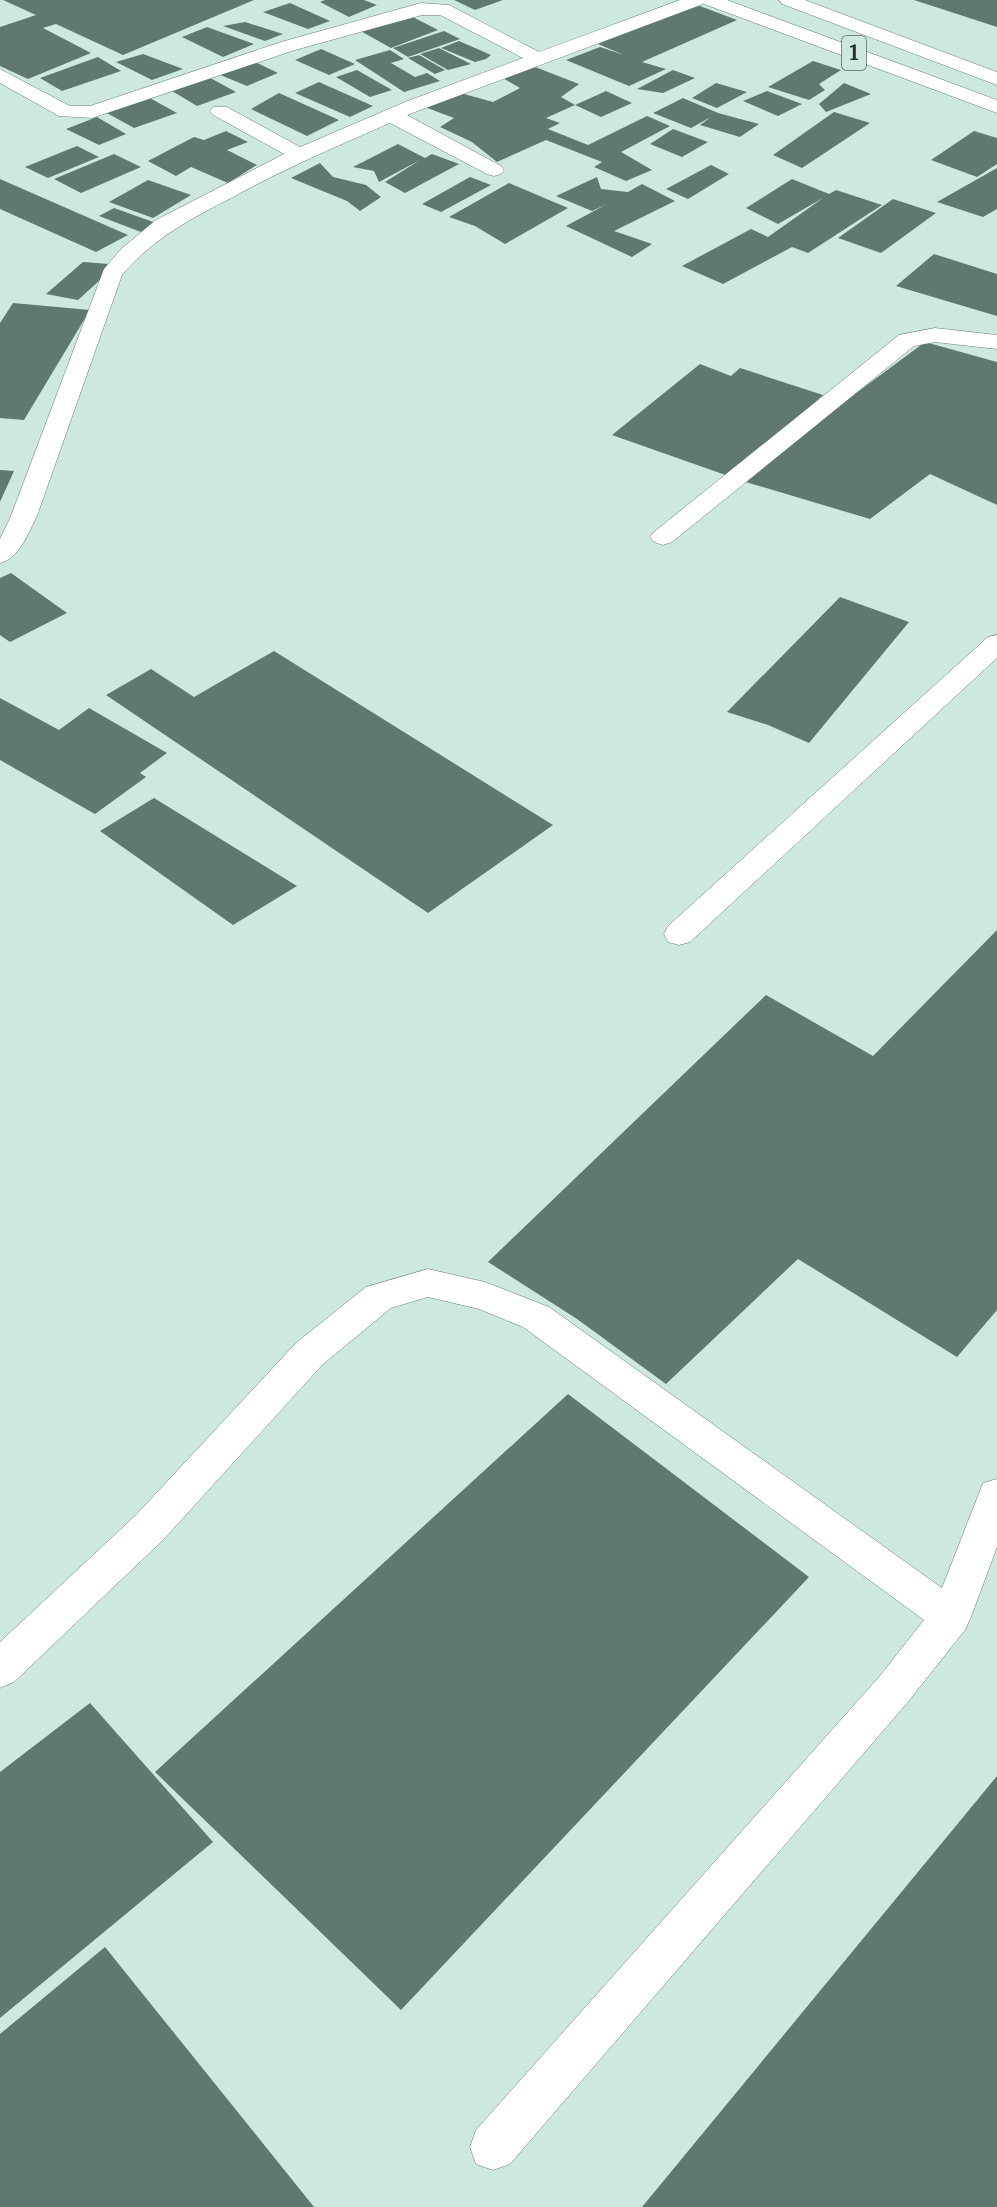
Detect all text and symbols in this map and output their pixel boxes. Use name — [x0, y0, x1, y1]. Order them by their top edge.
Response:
road number: 1 — [842, 36, 866, 70]

